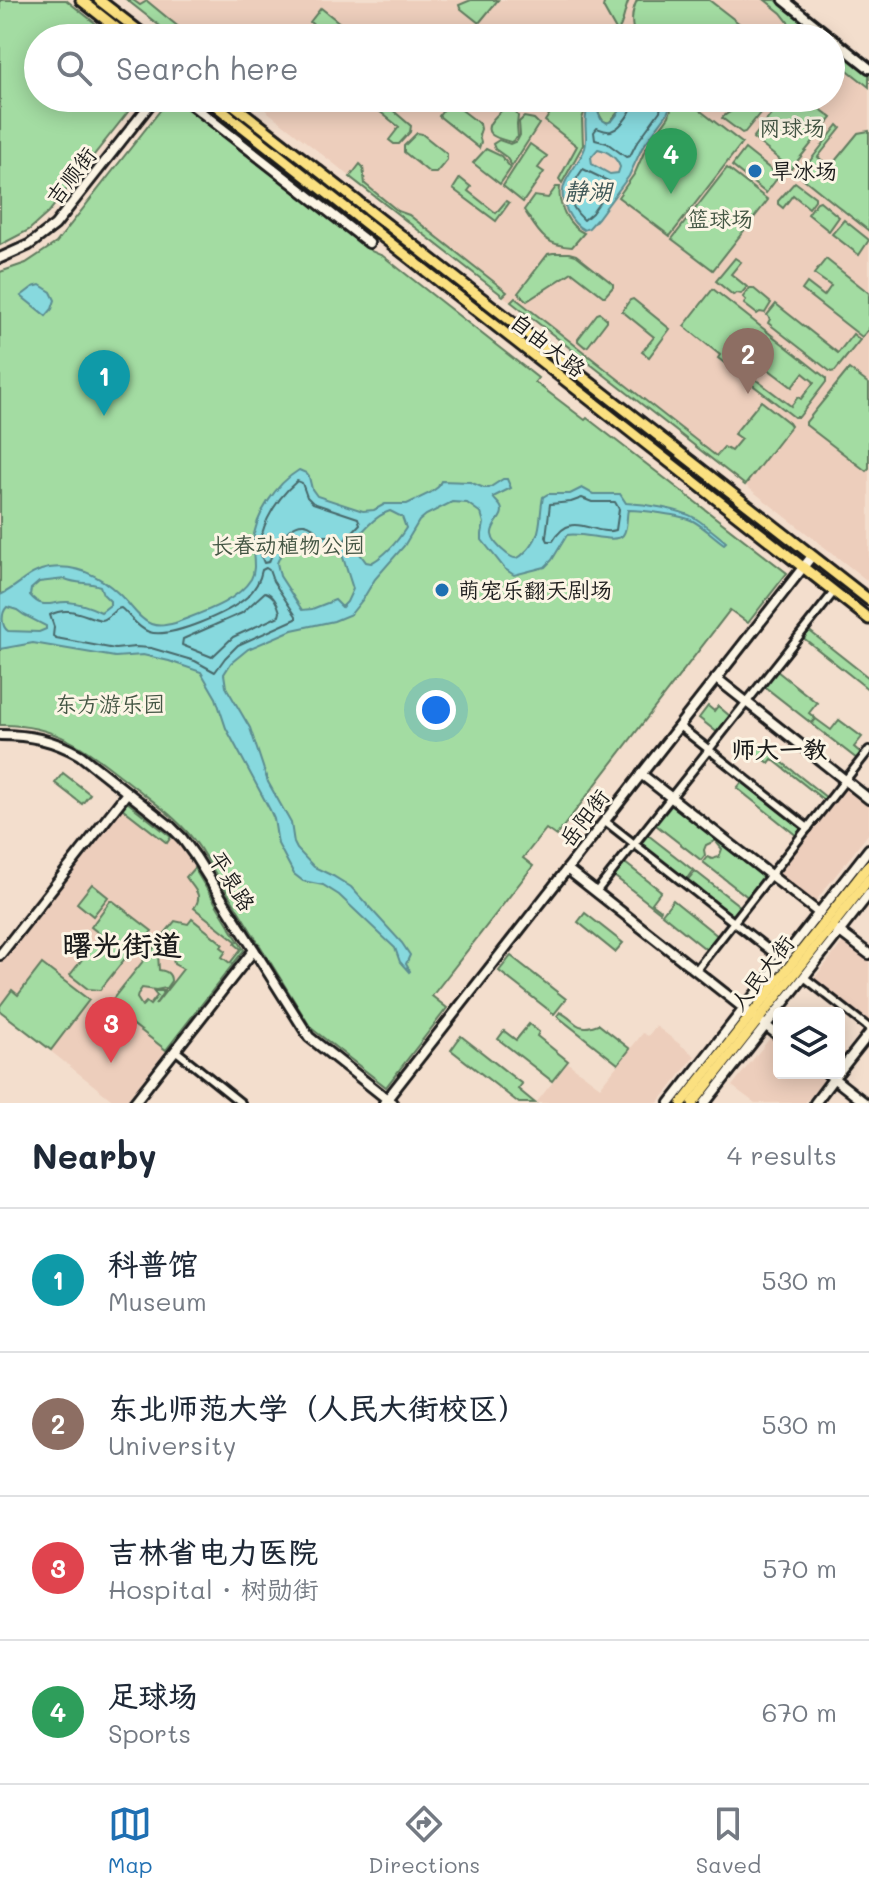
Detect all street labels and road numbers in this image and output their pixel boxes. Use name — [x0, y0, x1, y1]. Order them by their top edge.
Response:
street label: 吉顺街 — [39, 141, 102, 211]
street label: 自由大路 — [505, 306, 592, 383]
street label: 岳阳街 — [552, 783, 615, 853]
street label: 平泉路 — [203, 845, 262, 916]
street label: 人民大街 — [723, 929, 800, 1016]

